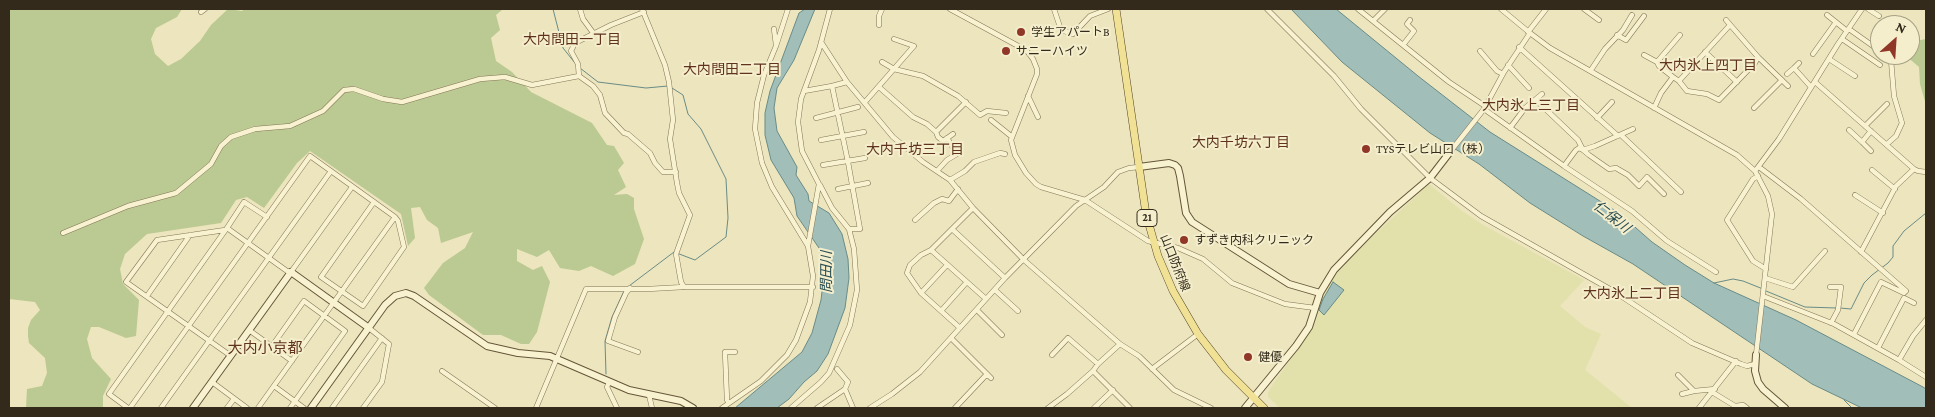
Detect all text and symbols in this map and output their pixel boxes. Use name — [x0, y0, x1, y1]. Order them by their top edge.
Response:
north arrow — [1870, 15, 1920, 65]
text: N — [1893, 18, 1909, 37]
place label: 学生アパートB — [1031, 25, 1110, 39]
marker: 学生アパートB — [1015, 26, 1027, 38]
district label: 大内問田一丁目 — [523, 32, 621, 48]
place label: サニーハイツ — [1016, 44, 1088, 58]
marker: サニーハイツ — [1000, 45, 1012, 57]
district label: 大内氷上四丁目 — [1659, 58, 1757, 74]
district label: 大内問田二丁目 — [683, 62, 781, 78]
district label: 大内氷上三丁目 — [1482, 98, 1580, 114]
district label: 大内千坊六丁目 — [1192, 135, 1290, 151]
district label: 大内千坊三丁目 — [866, 142, 964, 158]
place label: TYSテレビ山口（株） — [1376, 142, 1490, 156]
marker: TYSテレビ山口（株） — [1360, 143, 1372, 155]
water label: 仁保川 — [1590, 197, 1634, 237]
road number: 21 — [1137, 210, 1157, 227]
street label: 山口防府線 — [1157, 232, 1193, 294]
place label: すずき内科クリニック — [1194, 233, 1314, 247]
marker: すずき内科クリニック — [1178, 234, 1190, 246]
water label: 問田川 — [819, 251, 835, 293]
district label: 大内氷上二丁目 — [1583, 286, 1681, 302]
district label: 大内小京都 — [228, 339, 302, 357]
place label: 健優 — [1258, 350, 1282, 364]
marker: 健優 — [1242, 351, 1254, 363]

